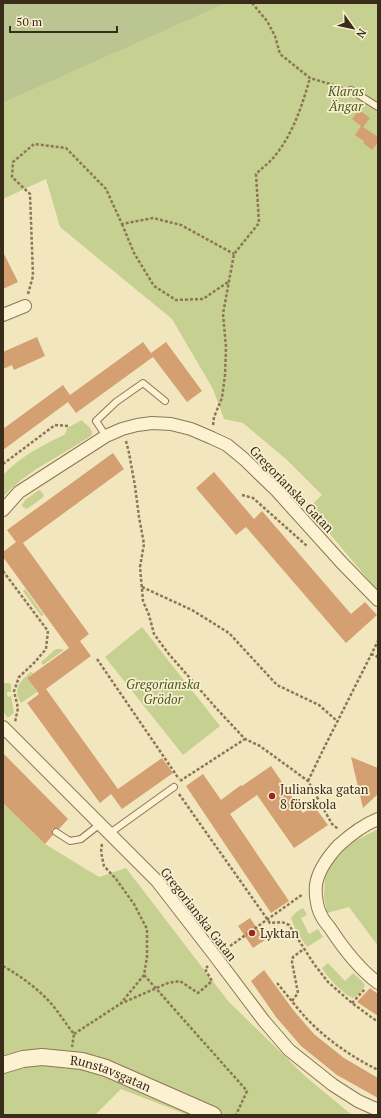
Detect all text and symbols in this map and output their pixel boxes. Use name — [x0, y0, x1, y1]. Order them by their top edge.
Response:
scale bar — [10, 8, 117, 34]
north arrow — [333, 8, 373, 48]
text: 50 m — [16, 14, 43, 29]
text: N — [353, 26, 370, 41]
park label: Klaras Ängar — [327, 82, 365, 115]
street label: Gregorianska Gatan — [246, 442, 338, 537]
park label: Gregorianska Grödor — [126, 675, 200, 708]
place label: Julianska gatan 8 förskola — [280, 780, 369, 813]
marker: Julianska gatan 8 förskola — [267, 791, 277, 801]
street label: Gregorianska Gatan — [157, 863, 241, 965]
place label: Lyktan — [260, 924, 299, 942]
marker: Lyktan — [247, 928, 257, 938]
street label: Runstavsgatan — [69, 1051, 154, 1096]

